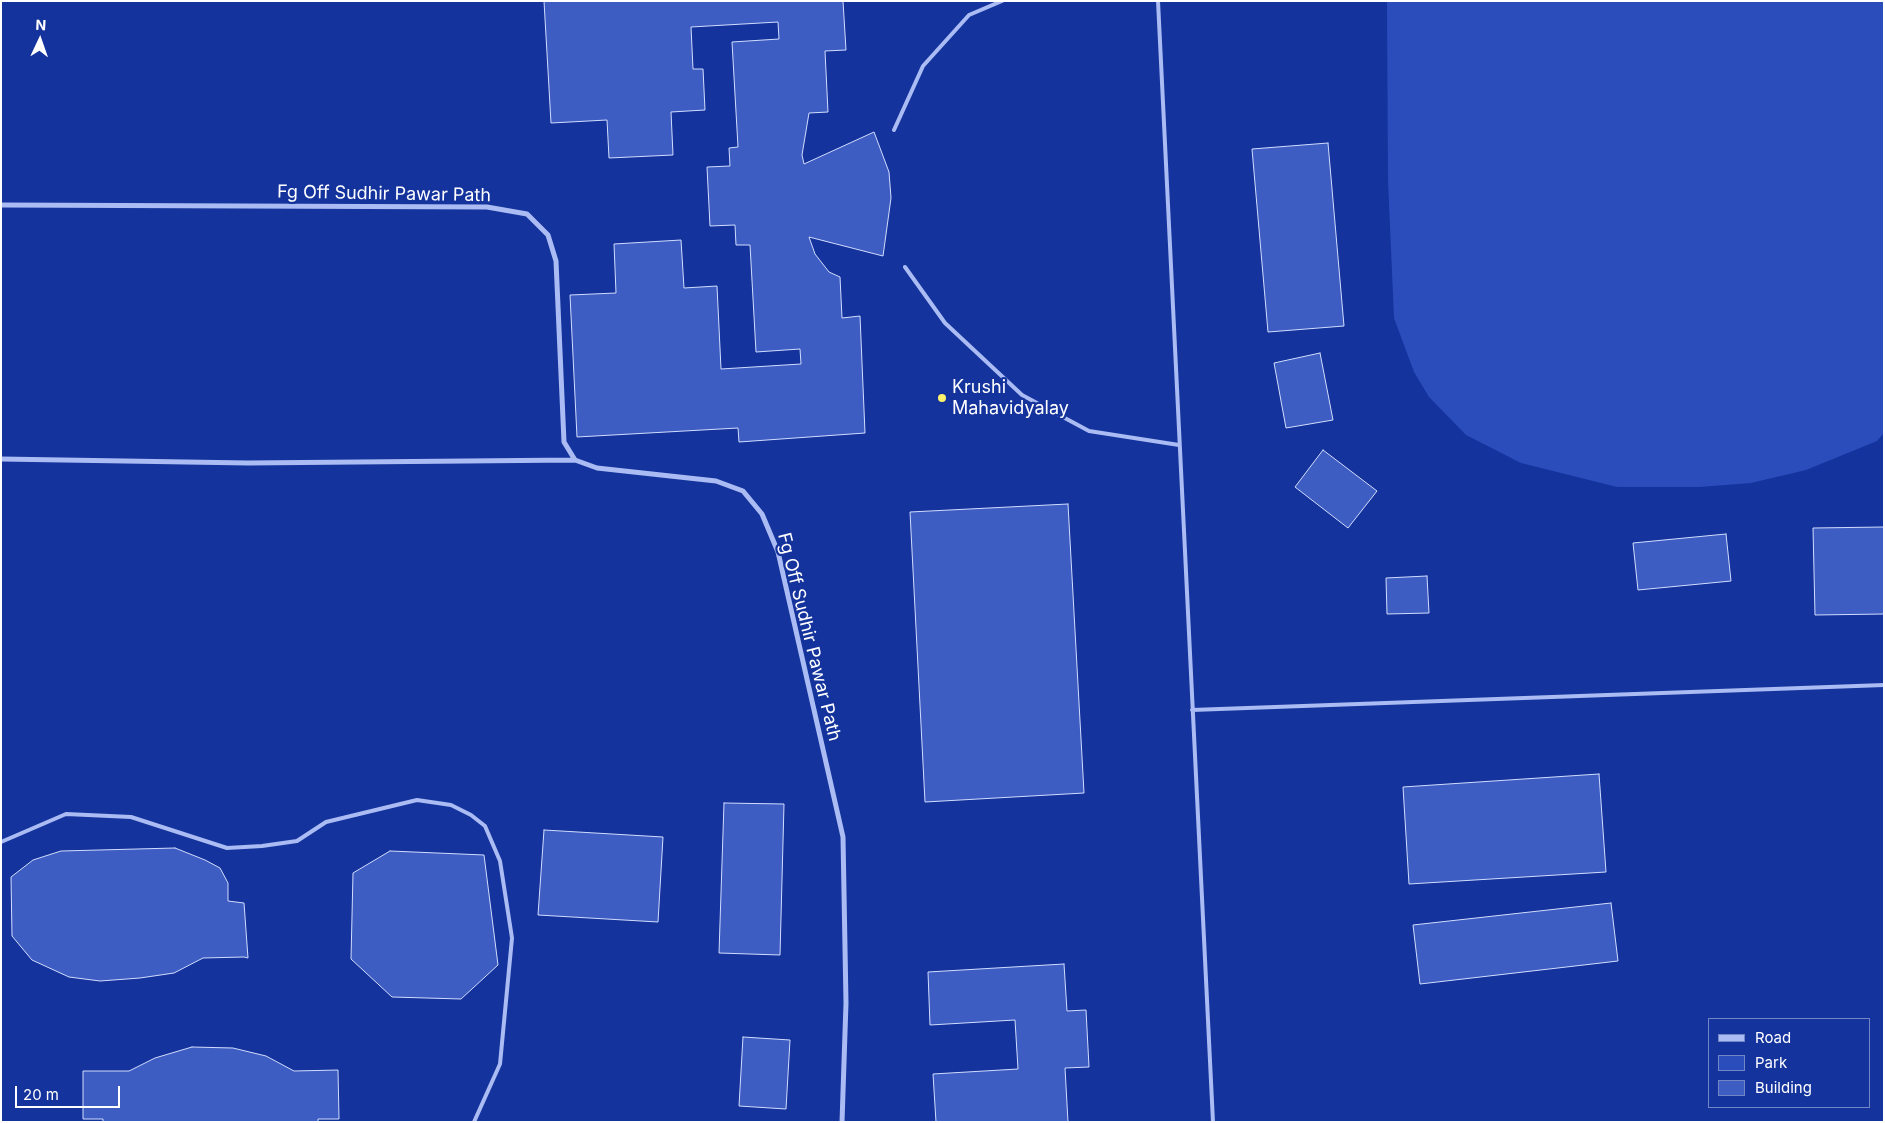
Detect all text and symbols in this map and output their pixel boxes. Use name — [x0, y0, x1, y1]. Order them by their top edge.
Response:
north arrow — [15, 15, 65, 65]
text: N — [35, 16, 47, 33]
street label: Fg Off Sudhir Pawar Path — [277, 181, 491, 207]
place label: Krushi Mahavidyalay — [952, 377, 1069, 419]
marker: Krushi Mahavidyalay — [936, 392, 948, 404]
street label: Fg Off Sudhir Pawar Path — [773, 531, 845, 743]
legend — [1708, 1018, 1870, 1108]
text: Road — [1755, 1028, 1791, 1047]
text: Park — [1755, 1053, 1787, 1072]
scale bar — [18, 1076, 122, 1108]
text: Building — [1755, 1078, 1812, 1097]
text: 20 m — [23, 1085, 59, 1104]

